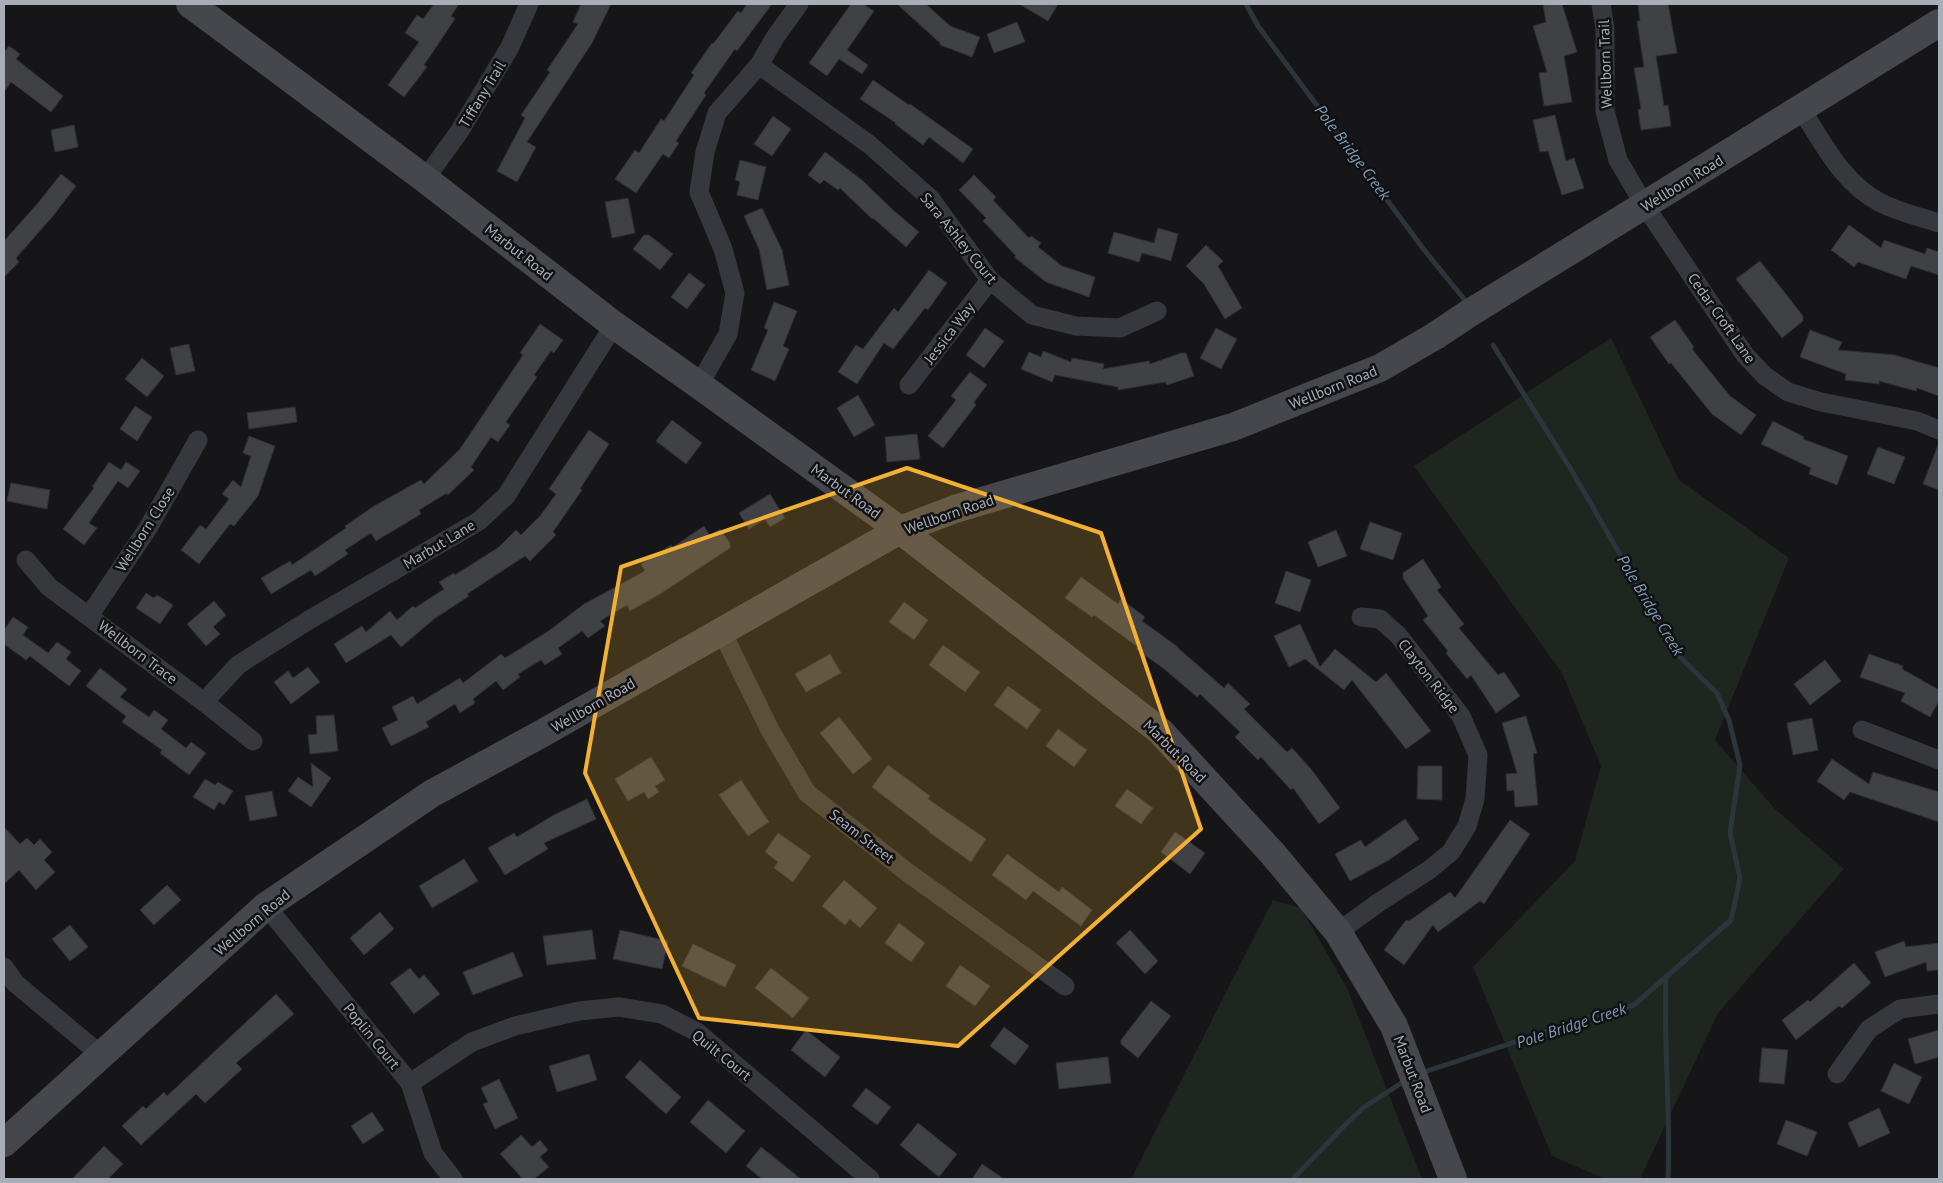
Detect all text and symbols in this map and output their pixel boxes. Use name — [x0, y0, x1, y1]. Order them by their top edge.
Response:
street label: Wellborn Trail — [1594, 19, 1616, 109]
street label: Tiffany Trail — [454, 56, 510, 131]
water label: Pole Bridge Creek — [1311, 100, 1396, 204]
street label: Wellborn Road — [1637, 150, 1727, 216]
street label: Sara Ashley Court — [916, 189, 1002, 287]
street label: Marbut Road — [481, 219, 557, 285]
street label: Cedar Croft Lane — [1684, 269, 1760, 367]
street label: Jessica Way — [919, 298, 978, 369]
street label: Wellborn Road — [1286, 361, 1380, 413]
street label: Marbut Road — [807, 459, 885, 523]
street label: Wellborn Close — [111, 483, 179, 575]
street label: Wellborn Road — [902, 490, 996, 538]
street label: Marbut Lane — [400, 515, 478, 573]
water label: Pole Bridge Creek — [1613, 551, 1689, 660]
street label: Wellborn Trace — [95, 616, 181, 688]
street label: Clayton Ridge — [1394, 635, 1464, 717]
street label: Wellborn Road — [548, 673, 638, 737]
street label: Marbut Road — [1139, 715, 1211, 787]
street label: Seam Street — [826, 805, 898, 867]
street label: Wellborn Road — [210, 885, 294, 959]
water label: Pole Bridge Creek — [1514, 998, 1629, 1052]
street label: Poplin Court — [340, 999, 404, 1073]
street label: Quilt Court — [689, 1025, 755, 1085]
street label: Marbut Road — [1390, 1033, 1436, 1115]

